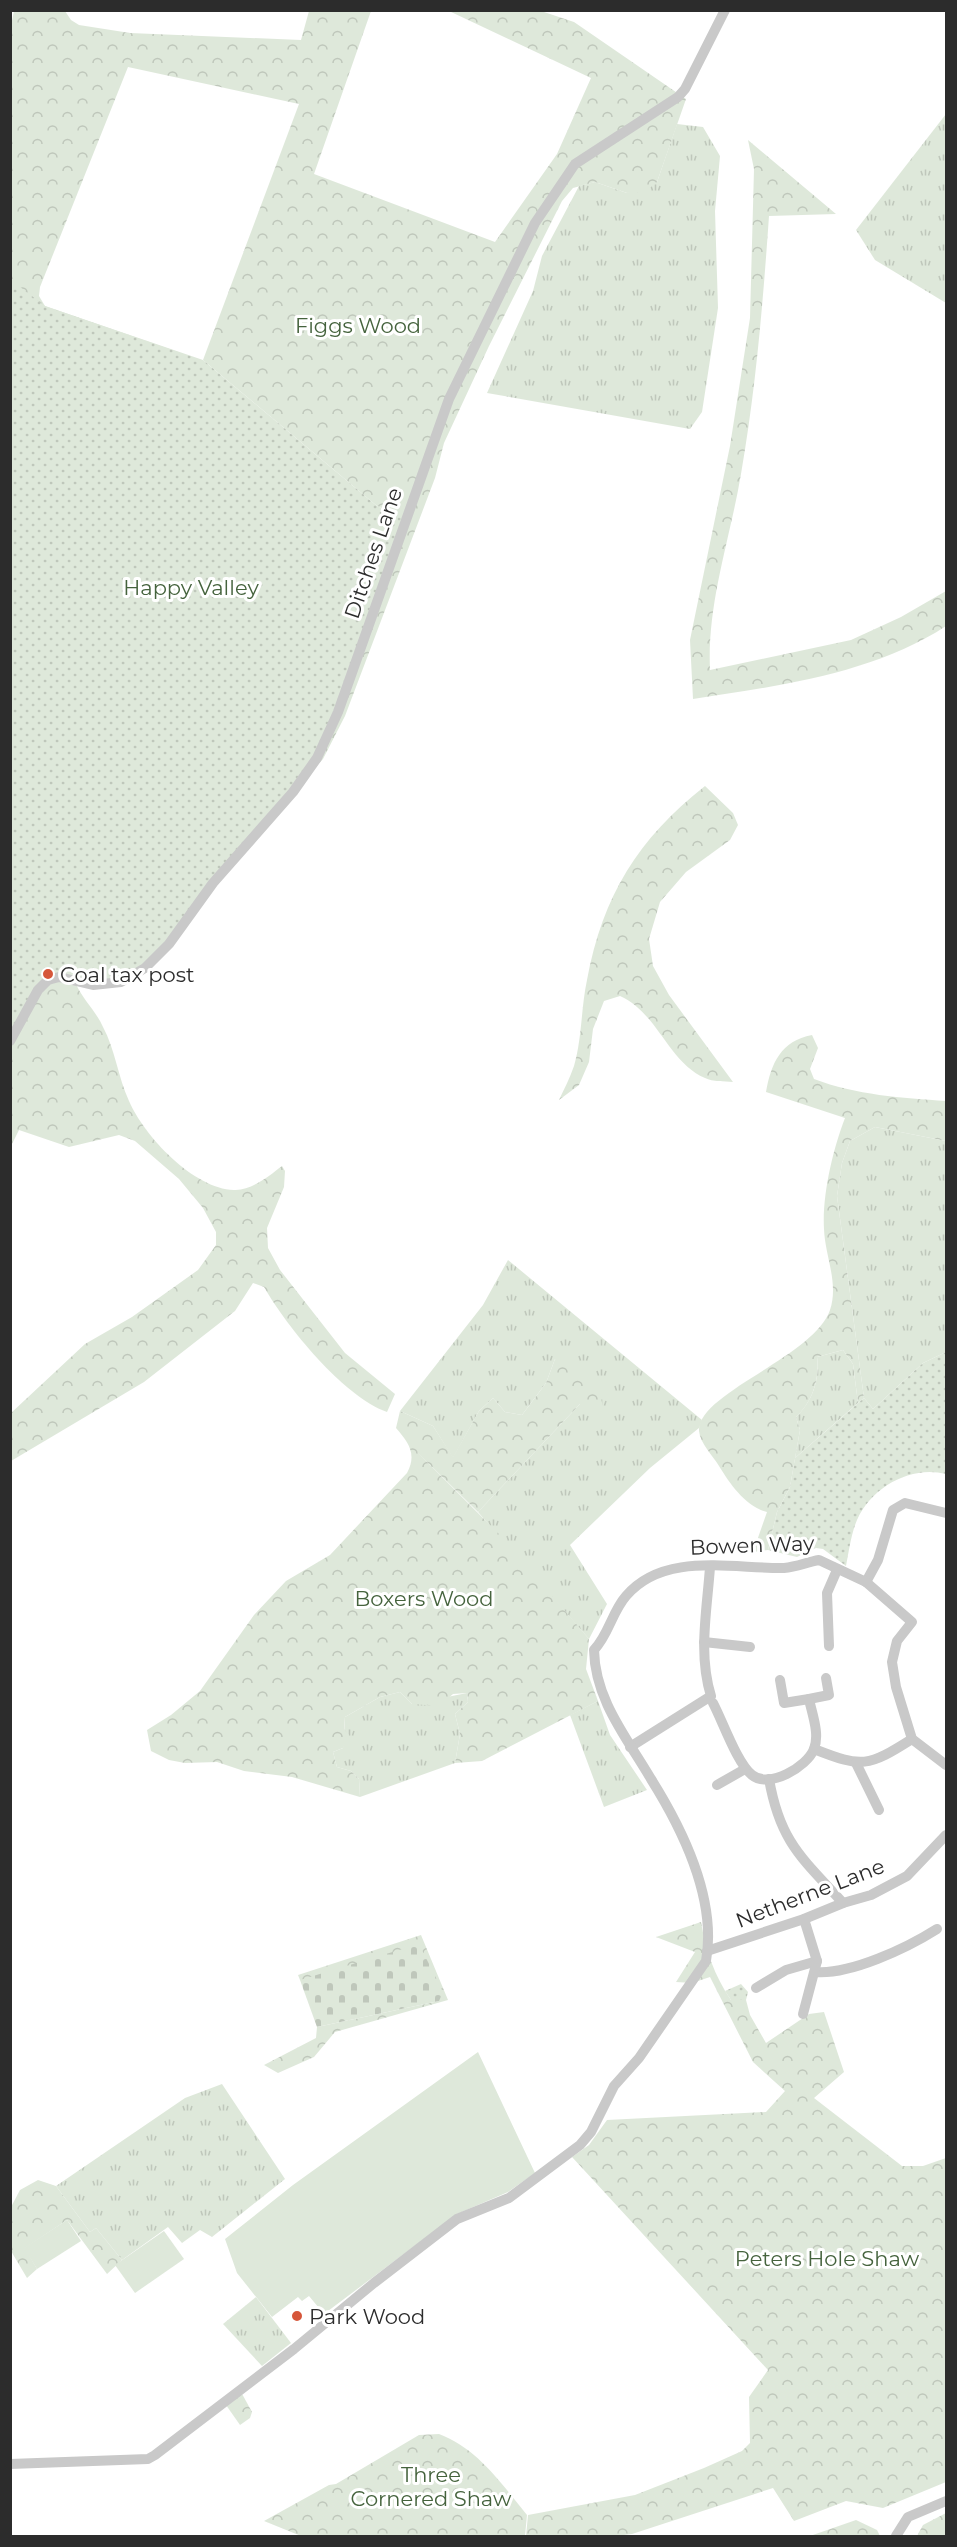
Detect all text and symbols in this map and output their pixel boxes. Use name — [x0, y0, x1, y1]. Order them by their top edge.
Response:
park label: Figgs Wood — [295, 313, 421, 338]
street label: Ditches Lane — [339, 484, 407, 622]
park label: Happy Valley — [123, 575, 259, 600]
place label: Coal tax post — [60, 962, 194, 987]
marker: Coal tax post — [41, 967, 55, 981]
street label: Bowen Way — [689, 1530, 815, 1560]
park label: Boxers Wood — [354, 1586, 494, 1611]
street label: Netherne Lane — [732, 1853, 888, 1933]
park label: Peters Hole Shaw — [735, 2246, 920, 2271]
place label: Park Wood — [309, 2304, 425, 2329]
marker: Park Wood — [290, 2309, 304, 2323]
park label: Three Cornered Shaw — [350, 2462, 512, 2511]

